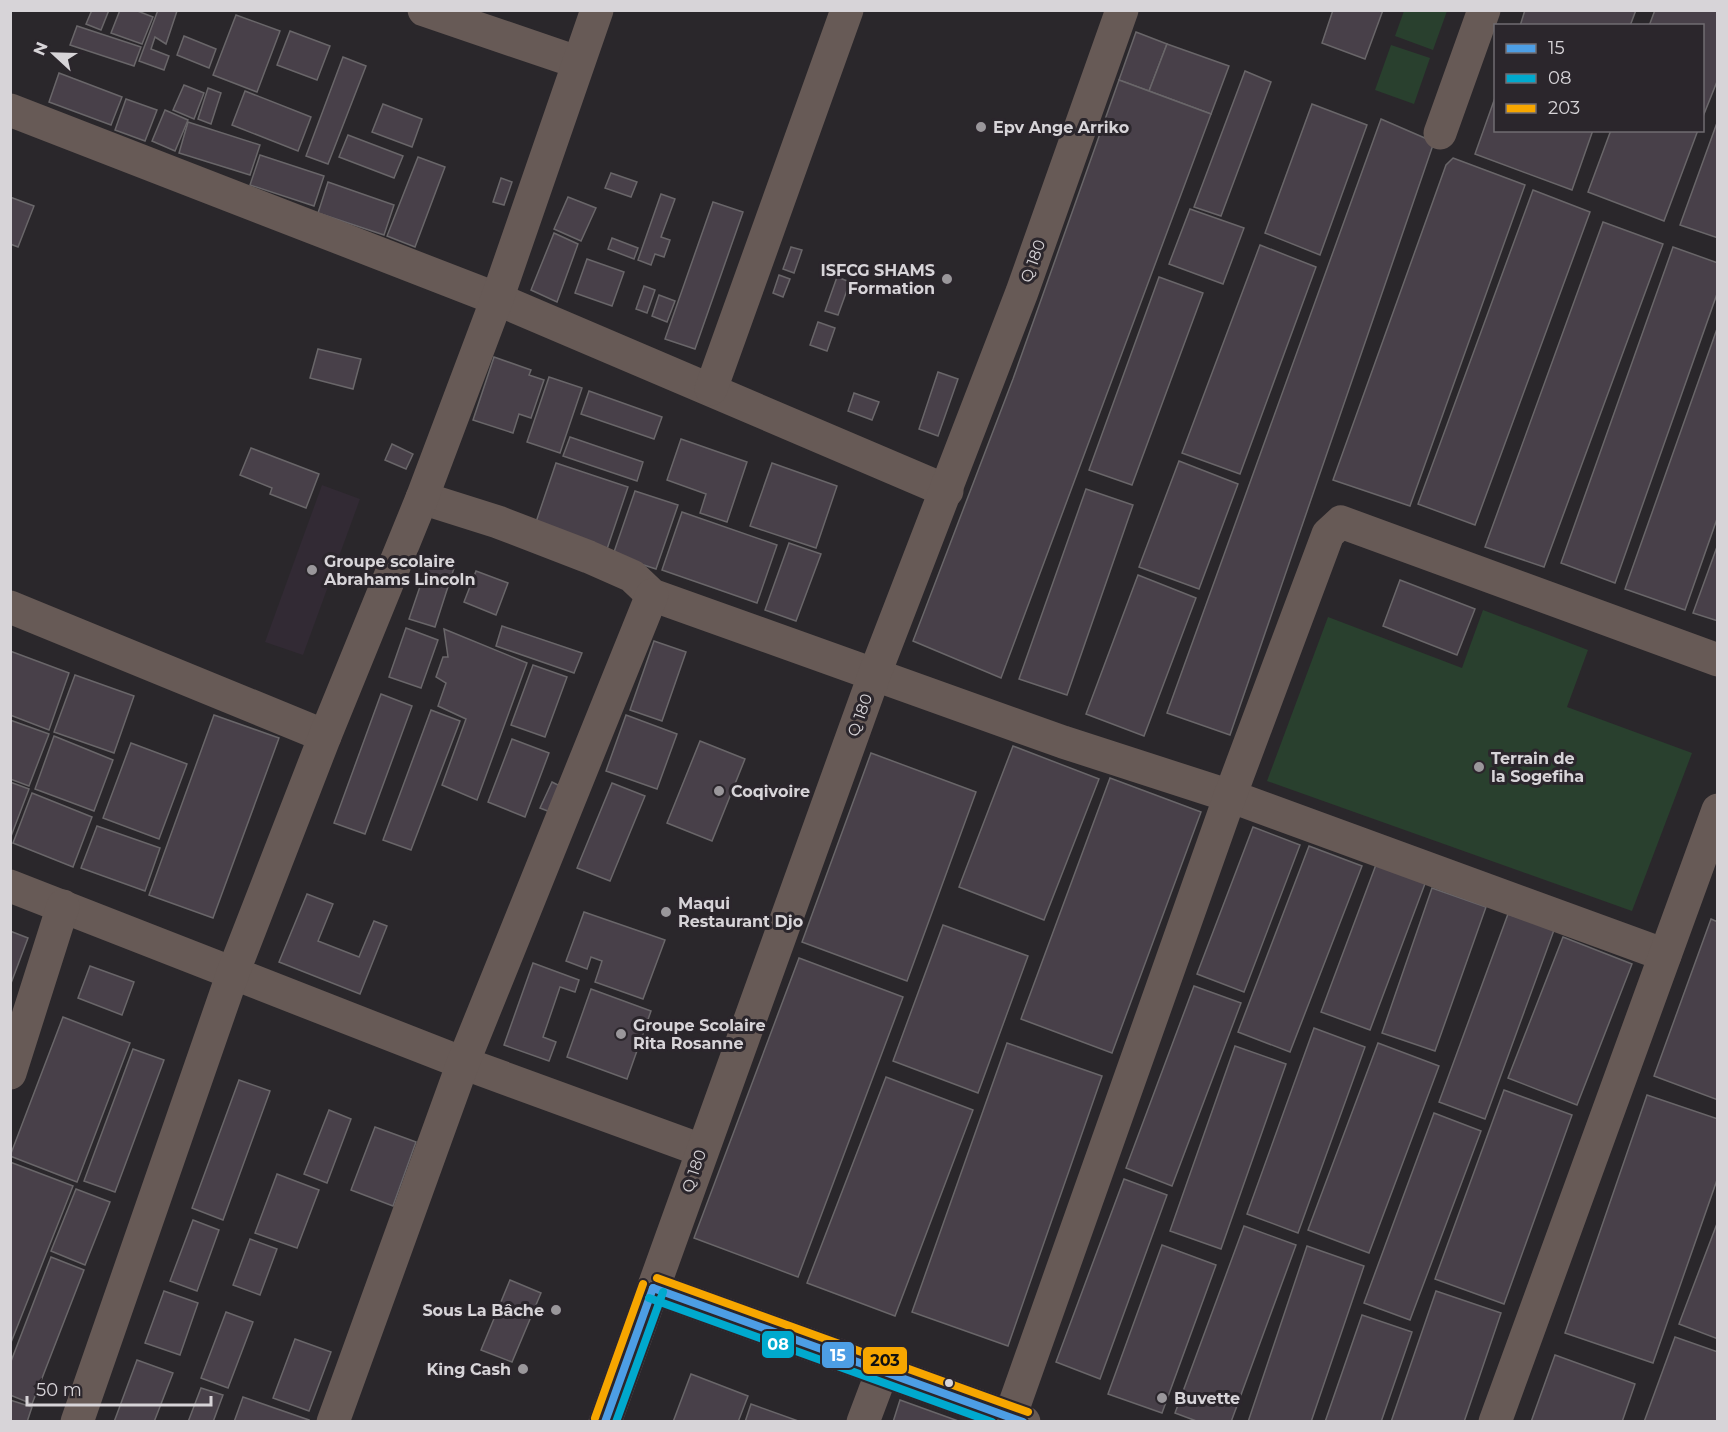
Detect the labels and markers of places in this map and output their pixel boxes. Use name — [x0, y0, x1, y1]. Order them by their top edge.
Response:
place label: Epv Ange Arriko — [993, 118, 1129, 137]
marker: Epv Ange Arriko — [974, 120, 988, 134]
place label: ISFCG SHAMS Formation — [821, 261, 935, 298]
marker: ISFCG SHAMS Formation — [940, 272, 954, 286]
place label: Groupe scolaire Abrahams Lincoln — [323, 552, 475, 589]
marker: Groupe scolaire Abrahams Lincoln — [305, 563, 319, 577]
place label: Terrain de la Sogefiha — [1491, 749, 1584, 786]
marker: Terrain de la Sogefiha — [1472, 760, 1486, 774]
place label: Coqivoire — [731, 782, 810, 801]
marker: Coqivoire — [712, 784, 726, 798]
place label: Maqui Restaurant Djo — [678, 894, 803, 931]
marker: Maqui Restaurant Djo — [659, 905, 673, 919]
place label: Groupe Scolaire Rita Rosanne — [633, 1016, 766, 1053]
marker: Groupe Scolaire Rita Rosanne — [614, 1027, 628, 1041]
place label: Sous La Bâche — [422, 1301, 544, 1320]
marker: Sous La Bâche — [549, 1303, 563, 1317]
place label: King Cash — [427, 1360, 511, 1379]
marker: King Cash — [516, 1362, 530, 1376]
unlabelled marker — [943, 1377, 955, 1389]
place label: Buvette — [1174, 1389, 1240, 1408]
marker: Buvette — [1155, 1391, 1169, 1405]

